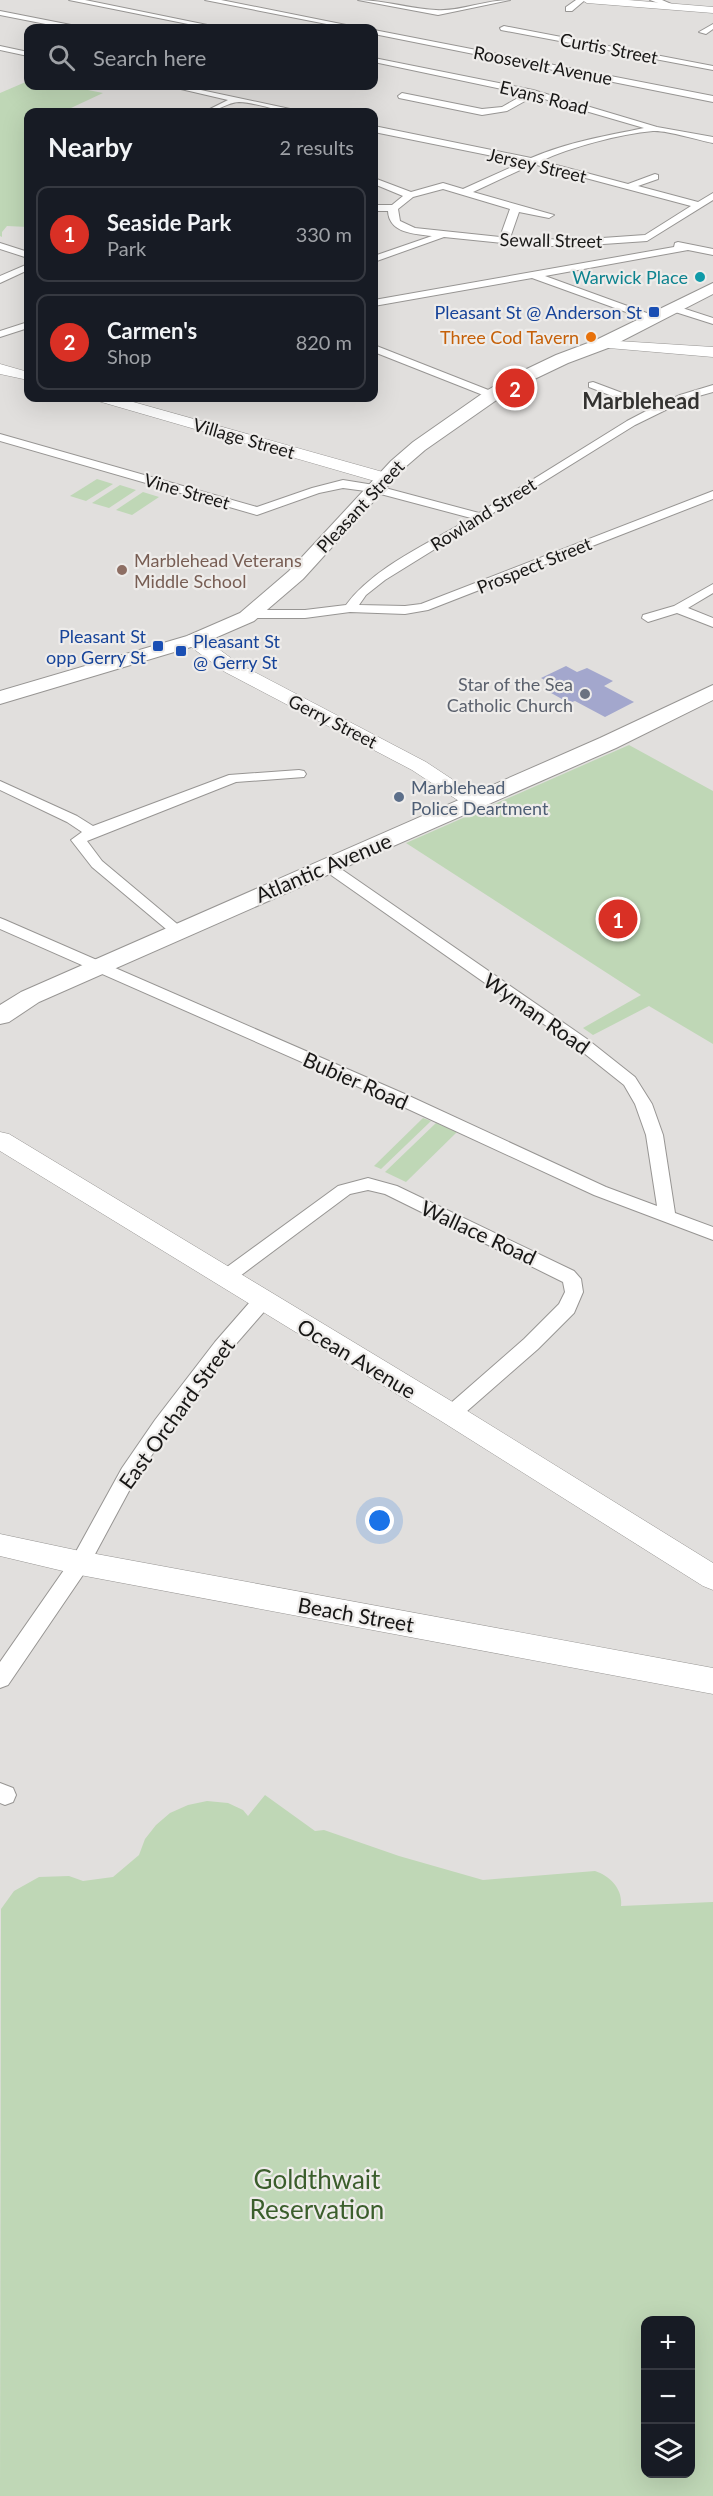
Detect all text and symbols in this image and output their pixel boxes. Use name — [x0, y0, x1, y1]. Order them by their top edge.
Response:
search box — [24, 24, 378, 90]
street label: Curtis Street — [558, 28, 660, 68]
icon: search — [45, 41, 78, 74]
street label: Roosevelt Avenue — [472, 41, 614, 89]
text: Search here — [93, 44, 206, 71]
street label: Evans Road — [497, 75, 591, 119]
text: Nearby — [48, 131, 133, 163]
text: 2 results — [279, 135, 354, 159]
street label: Jersey Street — [485, 143, 589, 187]
text: Seaside Park — [107, 209, 231, 236]
text: 1 — [64, 222, 75, 246]
text: 330 m — [296, 222, 352, 246]
street label: Sewall Street — [500, 228, 603, 252]
text: Park — [107, 236, 146, 260]
place label: Warwick Place — [572, 266, 688, 288]
marker: Warwick Place — [693, 270, 707, 284]
place label: Pleasant St @ Anderson St — [435, 301, 643, 323]
marker: Pleasant St @ Anderson St — [647, 305, 661, 319]
text: Carmen's — [107, 317, 197, 344]
place label: Three Cod Tavern — [440, 326, 579, 348]
text: 2 — [64, 330, 75, 354]
text: 820 m — [296, 330, 352, 354]
marker: Three Cod Tavern — [584, 330, 598, 344]
text: Shop — [107, 344, 151, 368]
pin: 2 — [496, 366, 534, 410]
district label: Marblehead — [582, 387, 700, 414]
street label: Village Street — [191, 413, 298, 463]
street label: Pleasant Street — [312, 455, 409, 557]
street label: Vine Street — [142, 468, 233, 514]
street label: Rowland Street — [426, 473, 540, 555]
street label: Prospect Street — [474, 532, 595, 598]
place label: Marblehead Veterans Middle School — [134, 549, 302, 592]
marker: Marblehead Veterans Middle School — [115, 563, 129, 577]
place label: Pleasant St opp Gerry St — [46, 625, 147, 668]
place label: Pleasant St @ Gerry St — [193, 630, 281, 673]
marker: Pleasant St opp Gerry St — [151, 639, 165, 653]
marker: Pleasant St @ Gerry St — [174, 644, 188, 658]
place label: Star of the Sea Catholic Church — [447, 673, 573, 716]
marker: Star of the Sea Catholic Church — [578, 687, 592, 701]
street label: Gerry Street — [285, 689, 381, 753]
place label: Marblehead Police Deartment — [411, 776, 549, 819]
marker: Marblehead Police Deartment — [392, 790, 406, 804]
street label: Atlantic Avenue — [251, 827, 395, 907]
pin: 1 — [598, 896, 638, 942]
street label: Wyman Road — [479, 967, 595, 1059]
street label: Bubier Road — [300, 1046, 412, 1114]
street label: Wallace Road — [417, 1194, 541, 1270]
street label: Ocean Avenue — [293, 1313, 421, 1403]
street label: East Orchard Street — [113, 1332, 239, 1493]
your location — [365, 1506, 394, 1535]
street label: Beach Street — [296, 1592, 416, 1637]
park label: Goldthwait Reservation — [250, 2163, 384, 2225]
map controls — [641, 2316, 695, 2478]
button: + — [641, 2316, 695, 2370]
button: − — [641, 2370, 695, 2424]
button: layers — [641, 2424, 695, 2478]

